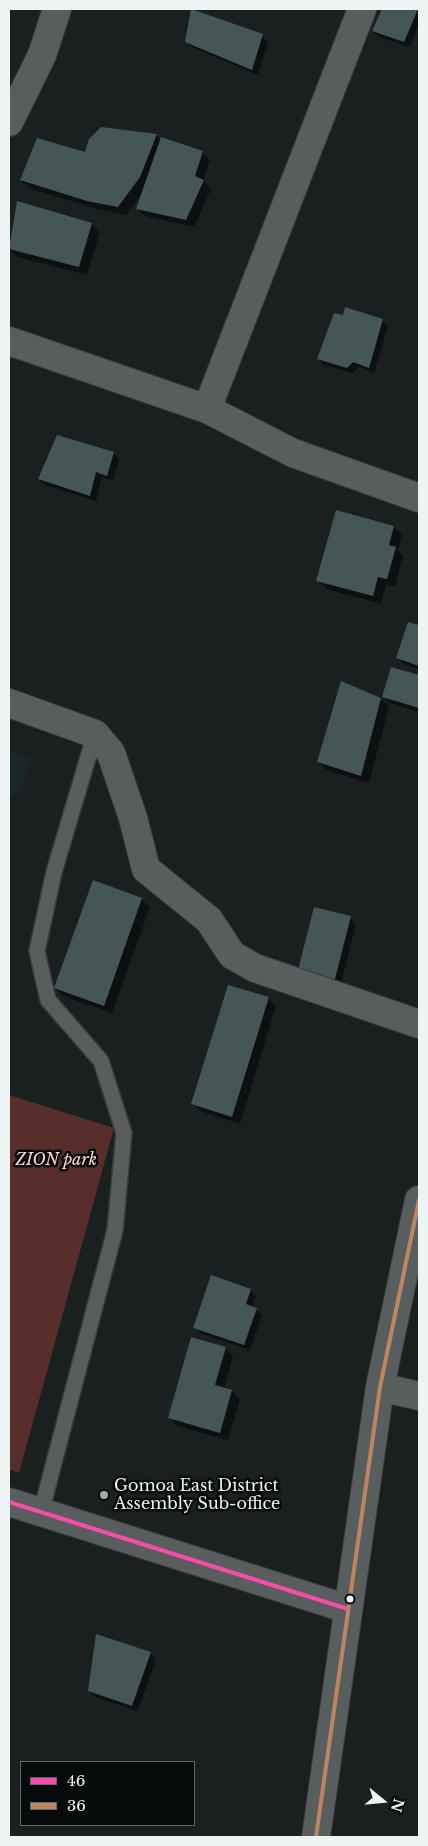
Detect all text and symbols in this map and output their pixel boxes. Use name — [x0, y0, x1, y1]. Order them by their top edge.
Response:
park label: ZION park — [15, 1150, 97, 1170]
place label: Gomoa East District Assembly Sub-office — [114, 1476, 280, 1514]
marker: Gomoa East District Assembly Sub-office — [98, 1489, 110, 1501]
unlabelled marker — [345, 1594, 355, 1604]
legend — [20, 1761, 195, 1826]
text: 46 — [67, 1771, 85, 1790]
north arrow — [358, 1776, 408, 1826]
text: 36 — [67, 1796, 86, 1815]
text: N — [387, 1796, 408, 1814]

